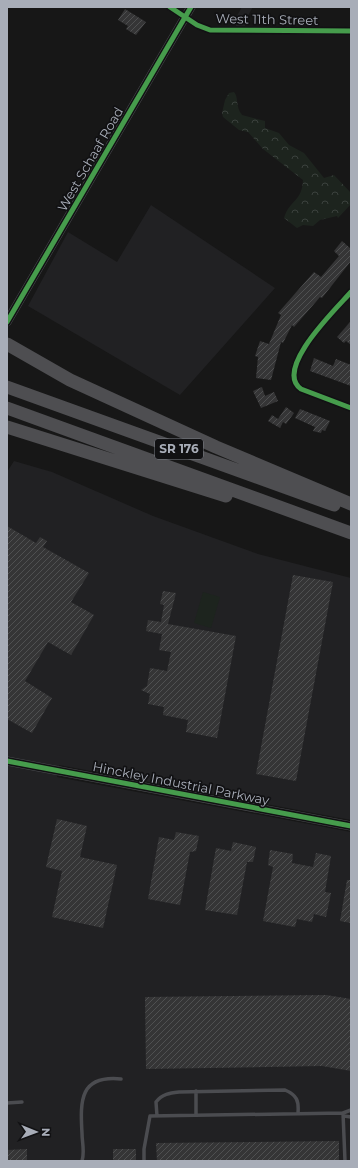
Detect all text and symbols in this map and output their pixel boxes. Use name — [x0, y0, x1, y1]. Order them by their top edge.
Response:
street label: West 11th Street — [215, 10, 319, 28]
street label: West Schaaf Road — [54, 104, 126, 214]
road number: SR 176 — [155, 439, 203, 459]
street label: Hinckley Industrial Parkway — [91, 758, 272, 808]
north arrow — [16, 1112, 56, 1152]
text: N — [39, 1128, 53, 1137]

